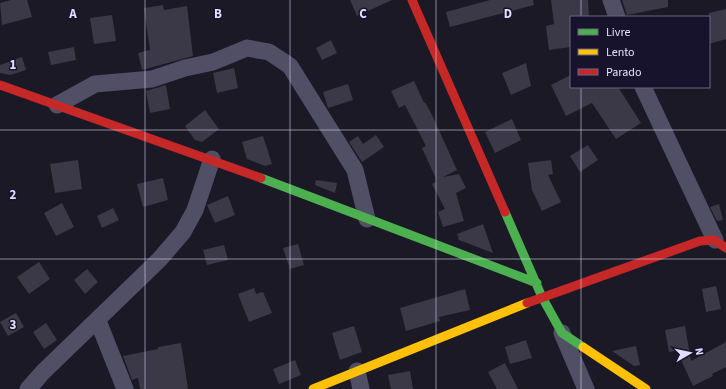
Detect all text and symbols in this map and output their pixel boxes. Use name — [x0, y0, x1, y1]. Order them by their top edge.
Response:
text: A — [68, 5, 77, 23]
text: B — [214, 5, 222, 23]
text: C — [359, 5, 367, 23]
text: D — [504, 5, 512, 23]
legend — [570, 16, 710, 88]
text: Livre — [606, 24, 630, 41]
text: Lento — [606, 44, 635, 61]
text: 1 — [10, 56, 17, 74]
text: Parado — [606, 64, 641, 81]
text: 2 — [10, 186, 17, 204]
text: 3 — [10, 316, 17, 334]
north arrow — [670, 333, 710, 373]
text: N — [691, 347, 707, 356]

